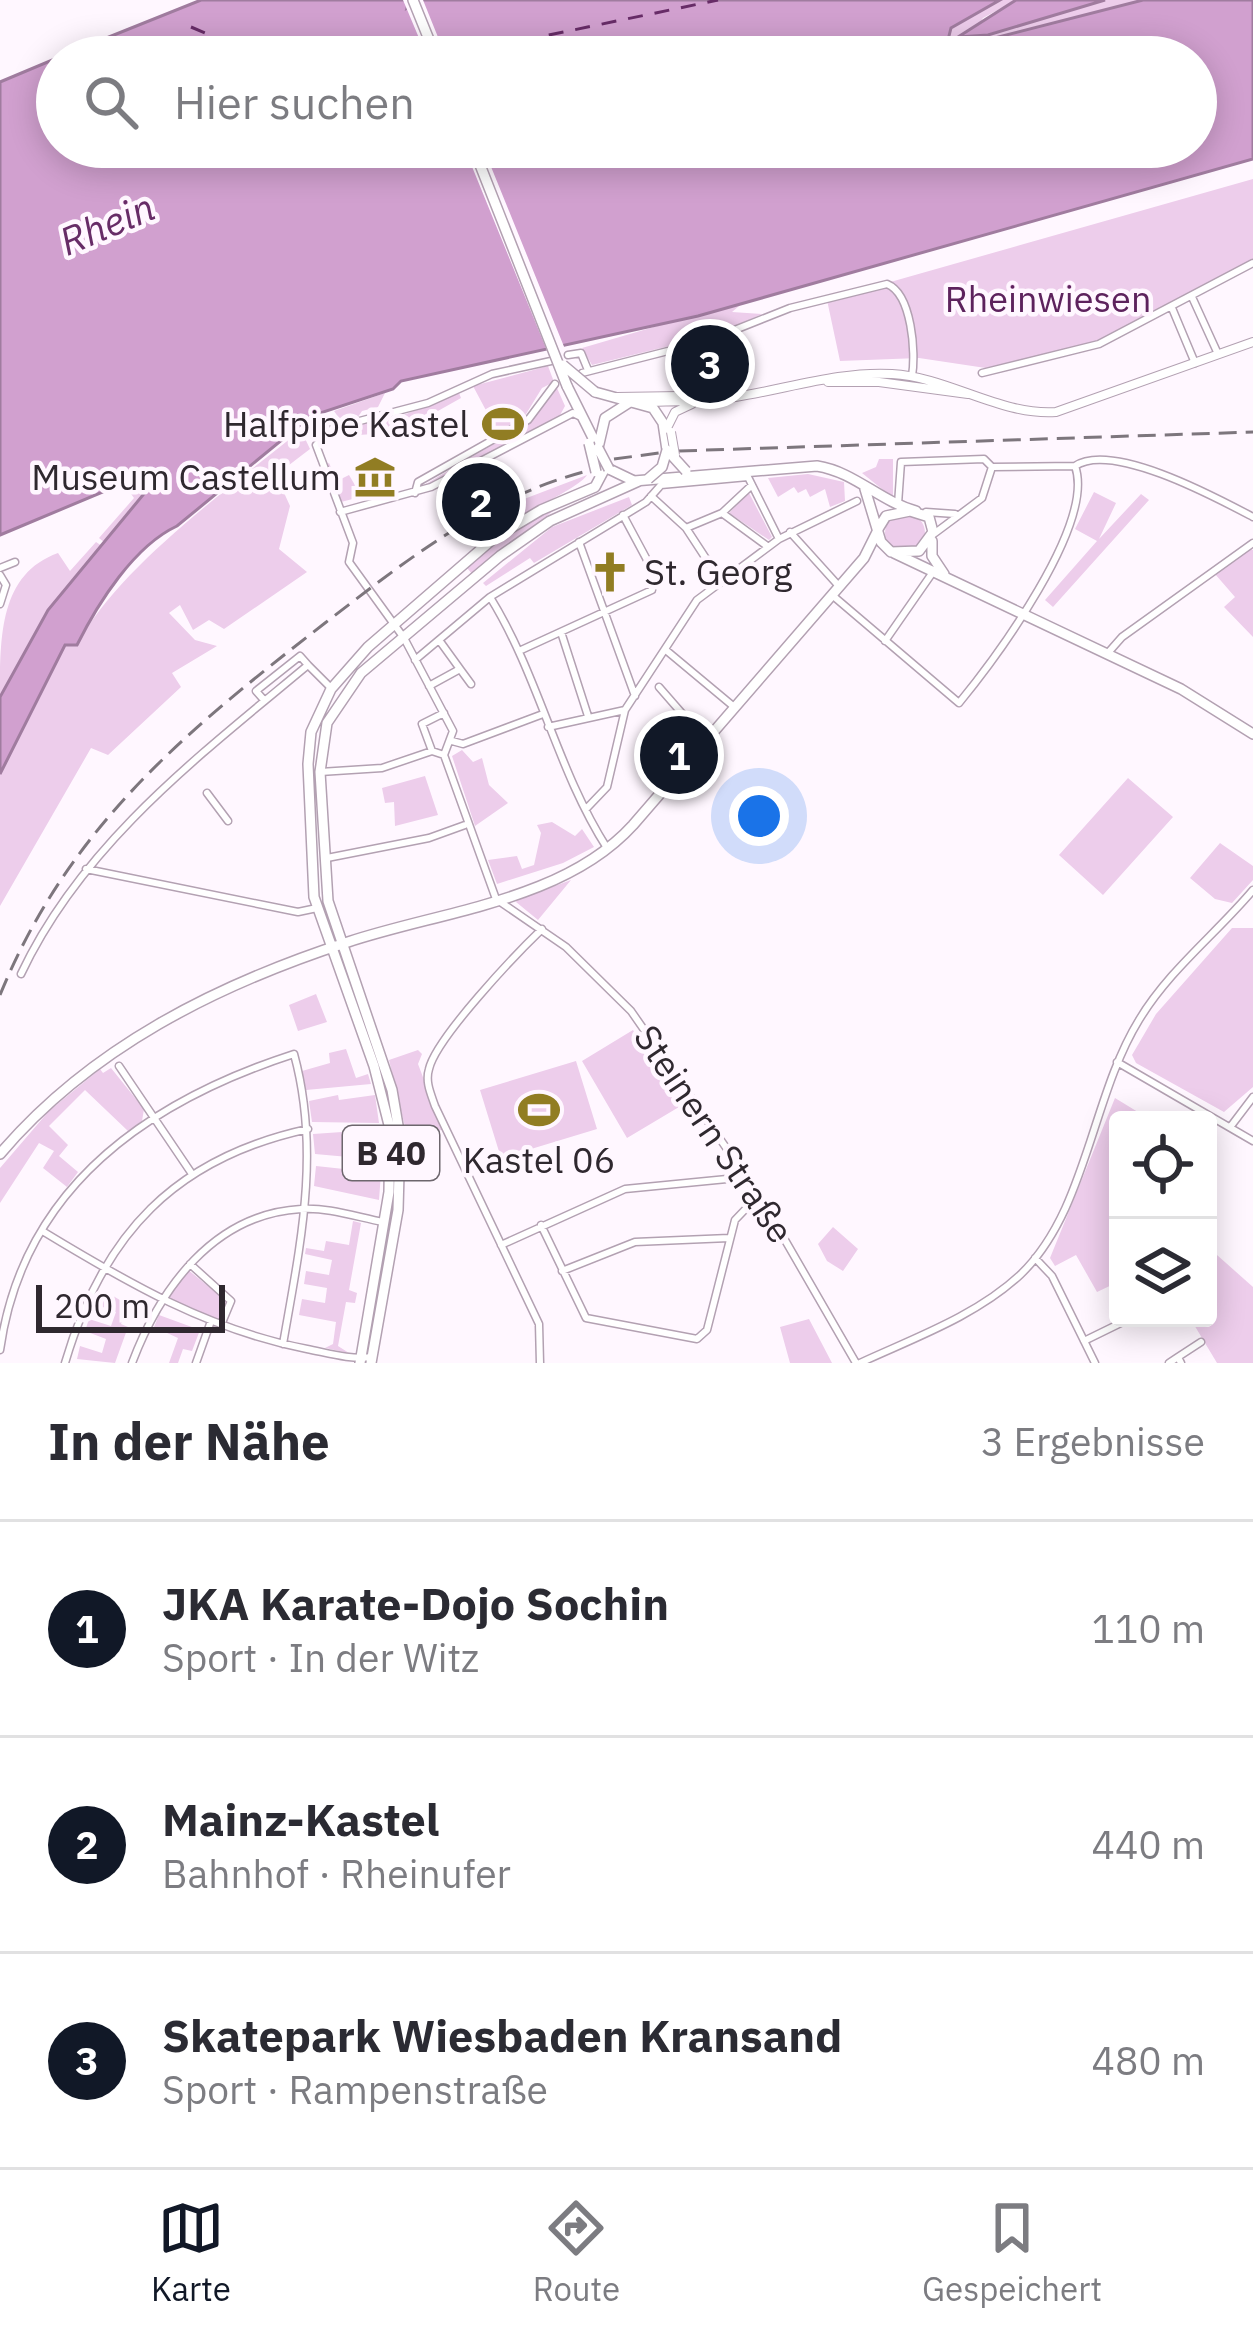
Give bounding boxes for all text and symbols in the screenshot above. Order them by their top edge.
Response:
search box [36,36,1217,168]
icon: search [78,69,144,135]
text: Hier suchen [174,73,415,131]
water label: Rhein [51,181,162,266]
park label: Rheinwiesen [945,275,1151,322]
pin: 3 [671,319,749,409]
place label: Halfpipe Kastel [223,400,469,447]
sports icon: Halfpipe Kastel [480,401,526,447]
place label: Museum Castellum [31,453,341,500]
museum icon: Museum Castellum [352,454,398,500]
pin: 2 [442,457,520,547]
place label: St. Georg [644,548,792,595]
church icon: St. Georg [587,549,633,595]
pin: 1 [640,710,718,800]
your location [729,786,789,846]
street label: Steinern Straße [624,1016,805,1252]
sports icon: Kastel 06 [516,1087,562,1133]
map controls [1109,1111,1217,1327]
button: locate [1109,1111,1217,1219]
road number: B 40 [343,1126,439,1180]
place label: Kastel 06 [463,1136,615,1183]
button: layers [1109,1219,1217,1327]
scale bar [36,1279,225,1332]
text: 200 m [54,1284,150,1327]
text: In der Nähe [48,1408,330,1474]
text: 3 Ergebnisse [981,1416,1205,1467]
text: JKA Karate-Dojo Sochin [162,1574,669,1632]
text: 1 [75,1603,99,1654]
text: 110 m [1092,1603,1205,1654]
text: Sport · In der Witz [162,1632,479,1683]
text: Mainz-Kastel [162,1790,439,1848]
text: 2 [75,1819,99,1870]
text: 440 m [1092,1819,1205,1870]
text: Bahnhof · Rheinufer [162,1848,511,1899]
text: Skatepark Wiesbaden Kransand [162,2006,842,2064]
text: 3 [75,2035,99,2086]
text: 480 m [1092,2035,1205,2086]
text: Sport · Rampenstraße [162,2064,548,2115]
tab: Karte [151,2195,231,2310]
tab: Route [533,2195,620,2310]
tab: Gespeichert [922,2195,1102,2310]

